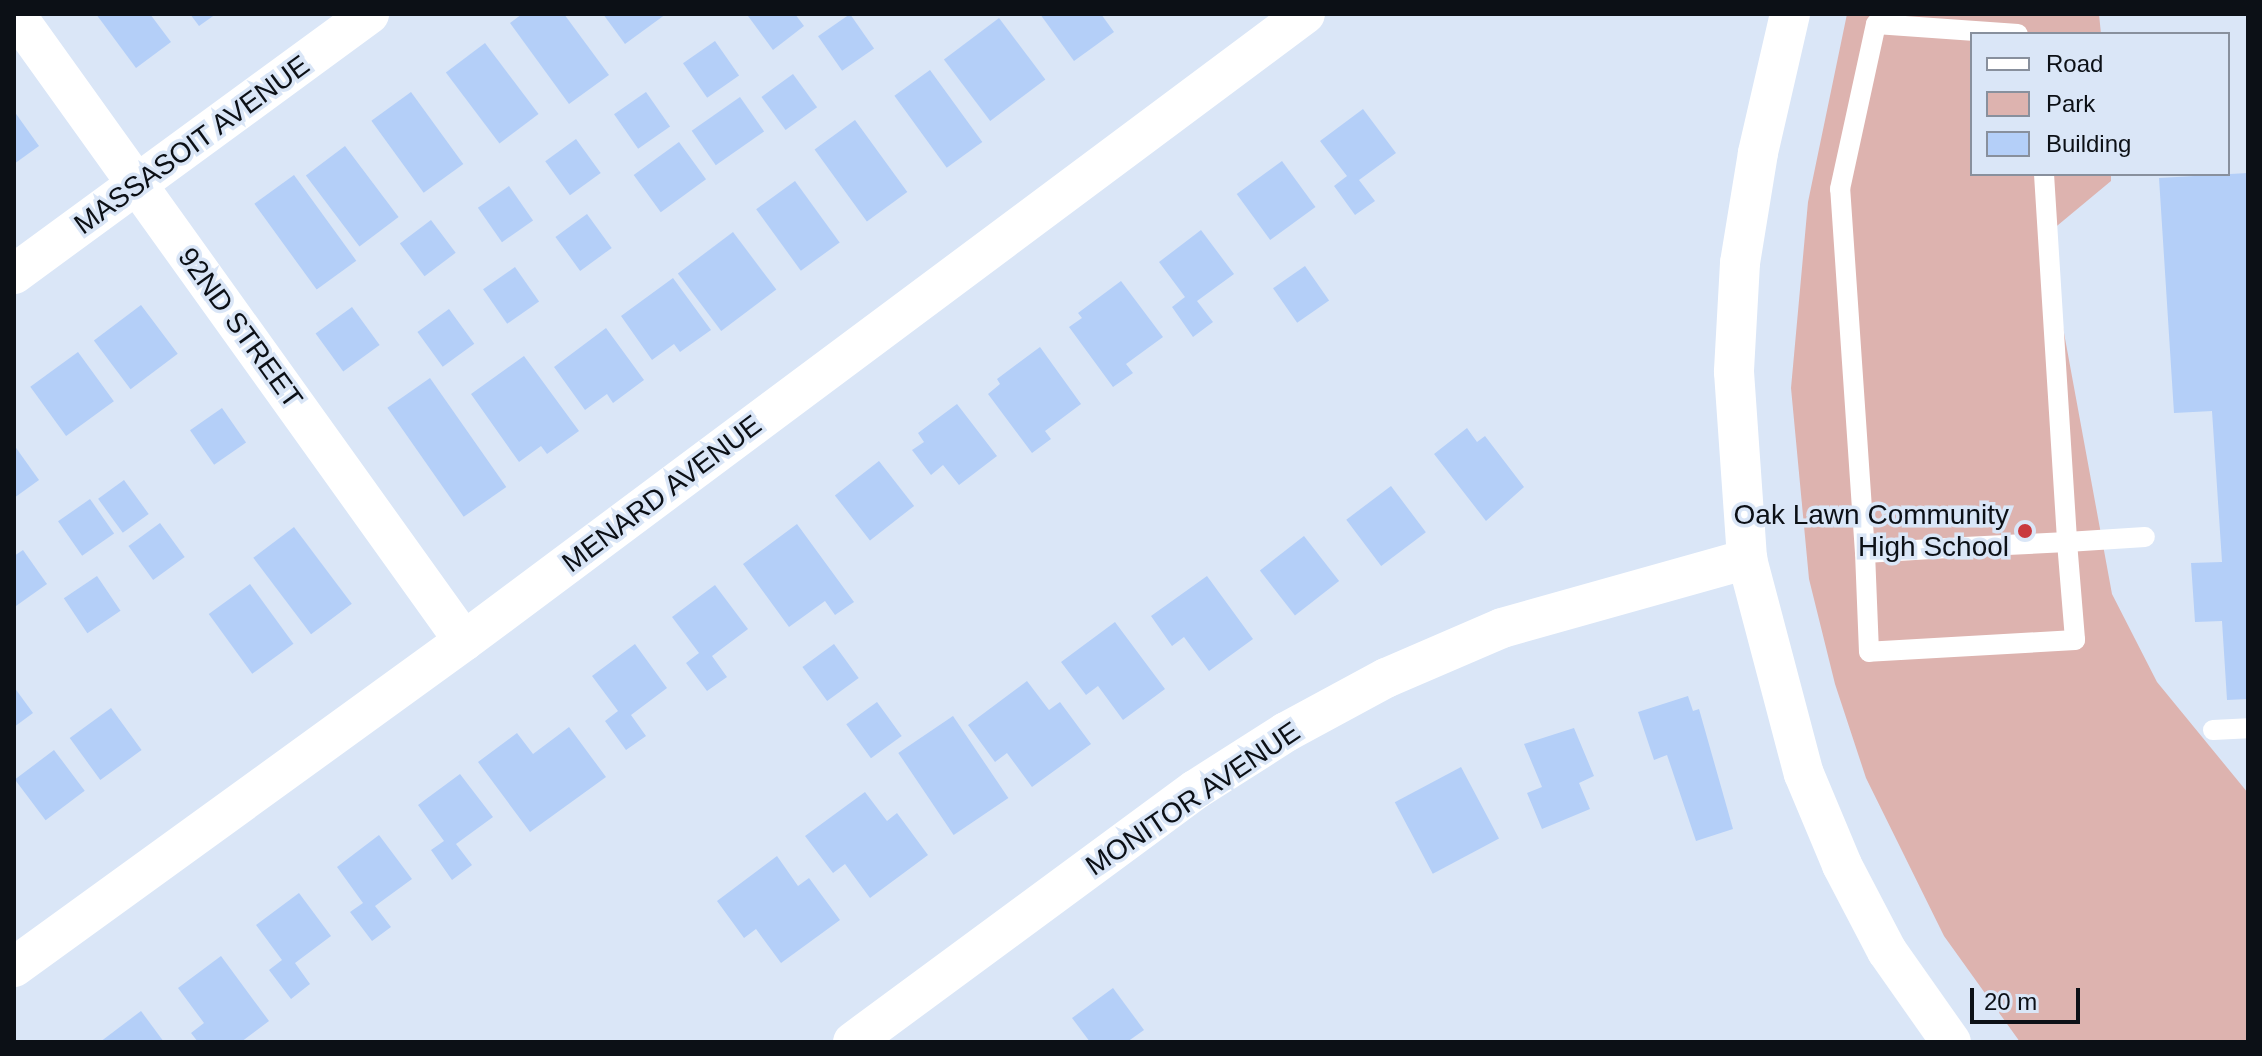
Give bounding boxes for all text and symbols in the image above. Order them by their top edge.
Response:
legend [1970,32,2230,176]
street label: MASSASOIT AVENUE [67,48,317,242]
text: Road [2046,50,2103,77]
text: Park [2046,90,2095,117]
text: Building [2046,130,2131,157]
street label: 92ND STREET [171,241,309,415]
street label: MENARD AVENUE [555,408,769,580]
place label: Oak Lawn Community High School [1734,498,2009,564]
marker: Oak Lawn Community High School [2016,522,2034,540]
street label: MONITOR AVENUE [1079,714,1307,884]
scale bar [1974,972,2084,1022]
text: 20 m [1984,988,2037,1015]

